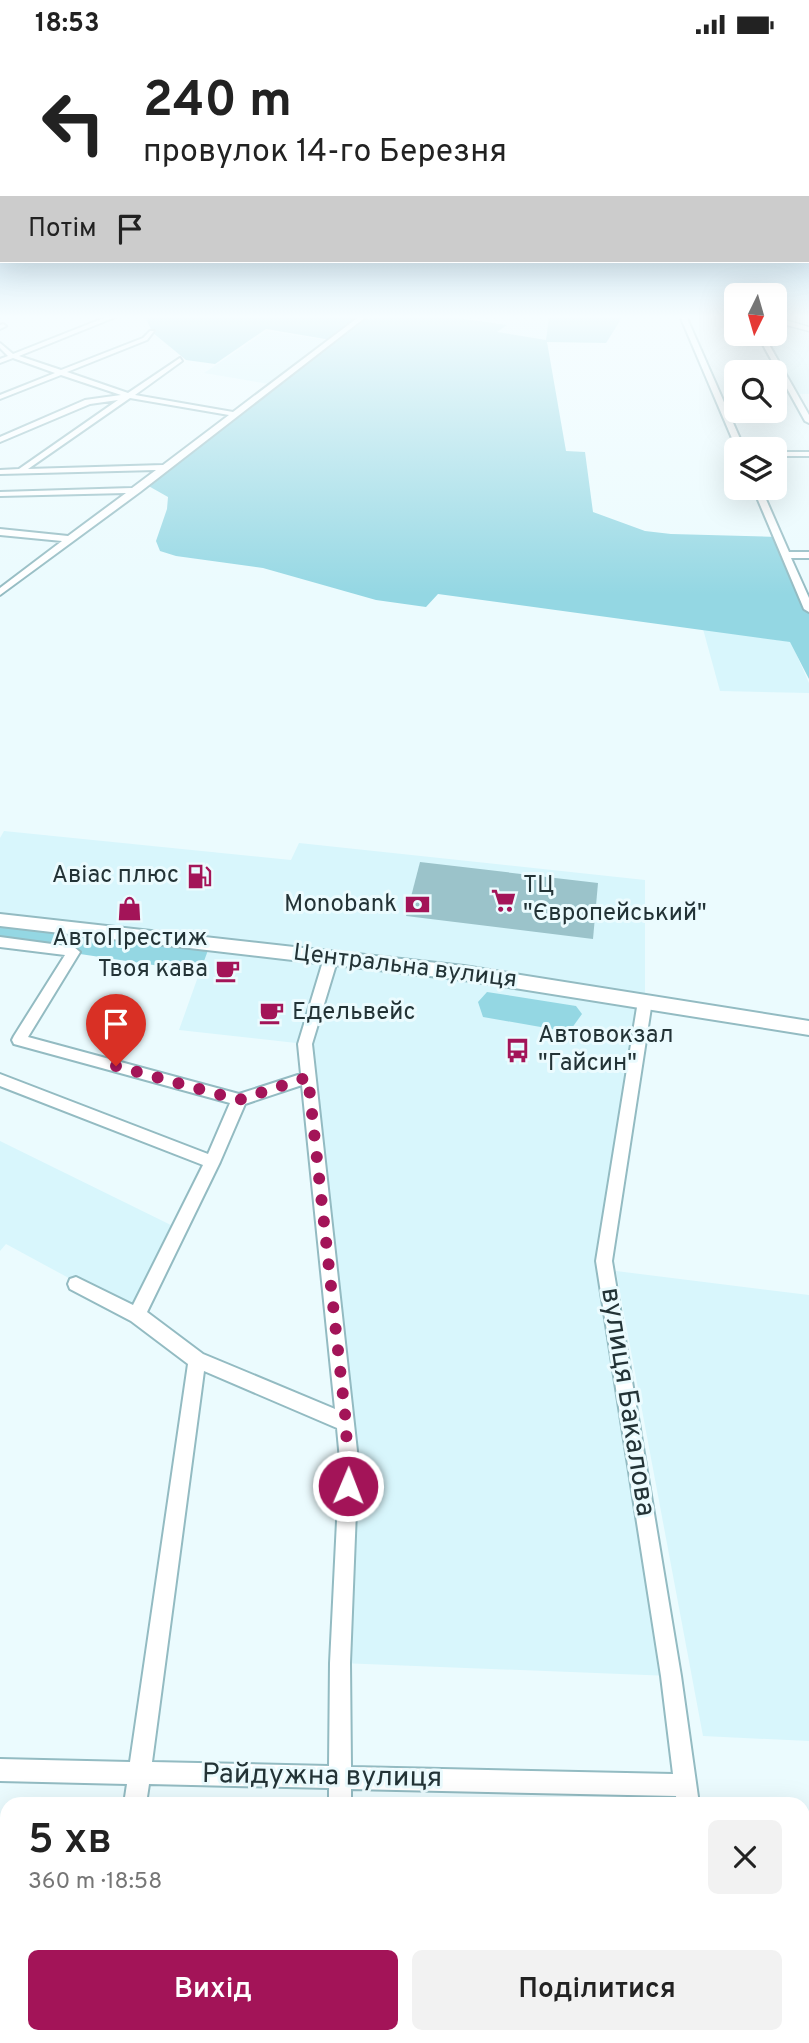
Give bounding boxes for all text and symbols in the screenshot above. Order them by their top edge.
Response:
text: 18:53 [35,8,100,41]
text: 240 m [143,72,292,134]
icon: left [28,77,119,168]
text: провулок 14-го Березня [143,133,507,173]
icon: arrive [111,210,149,248]
text: Потім [28,213,97,246]
north arrow [724,283,788,347]
map controls [724,283,787,500]
button: search [724,360,787,423]
button: layers [724,437,787,500]
place label: Авіас плюс [52,861,179,891]
fuel station icon: Авіас плюс [185,862,213,890]
place label: ТЦ "Європейський" [523,871,707,929]
supermarket icon: ТЦ "Європейський" [489,886,517,914]
place label: Monobank [284,890,397,920]
bank icon: Monobank [403,891,431,919]
shop icon: АвтоПрестиж [116,894,144,922]
place label: АвтоПрестиж [52,924,208,954]
street label: Центральна вулиця [291,938,519,996]
place label: Твоя кава [98,955,208,985]
cafe icon: Твоя кава [214,956,242,984]
pin [86,994,146,1066]
place label: Едельвейс [292,998,415,1028]
cafe icon: Едельвейс [258,999,286,1027]
icon: arrive [97,1005,135,1043]
place label: Автовокзал "Гайсин" [538,1021,673,1079]
bus stop icon: Автовокзал "Гайсин" [504,1036,532,1064]
street label: вулиця Бакалова [591,1285,663,1519]
position arrow [311,1449,385,1523]
street label: Райдужна вулиця [201,1757,443,1797]
text: 5 хв [28,1815,112,1868]
button: close [708,1820,782,1894]
text: 360 m · 18:58 [28,1868,162,1897]
button: Вихід [28,1950,398,2030]
button: Поділитися [412,1950,782,2030]

